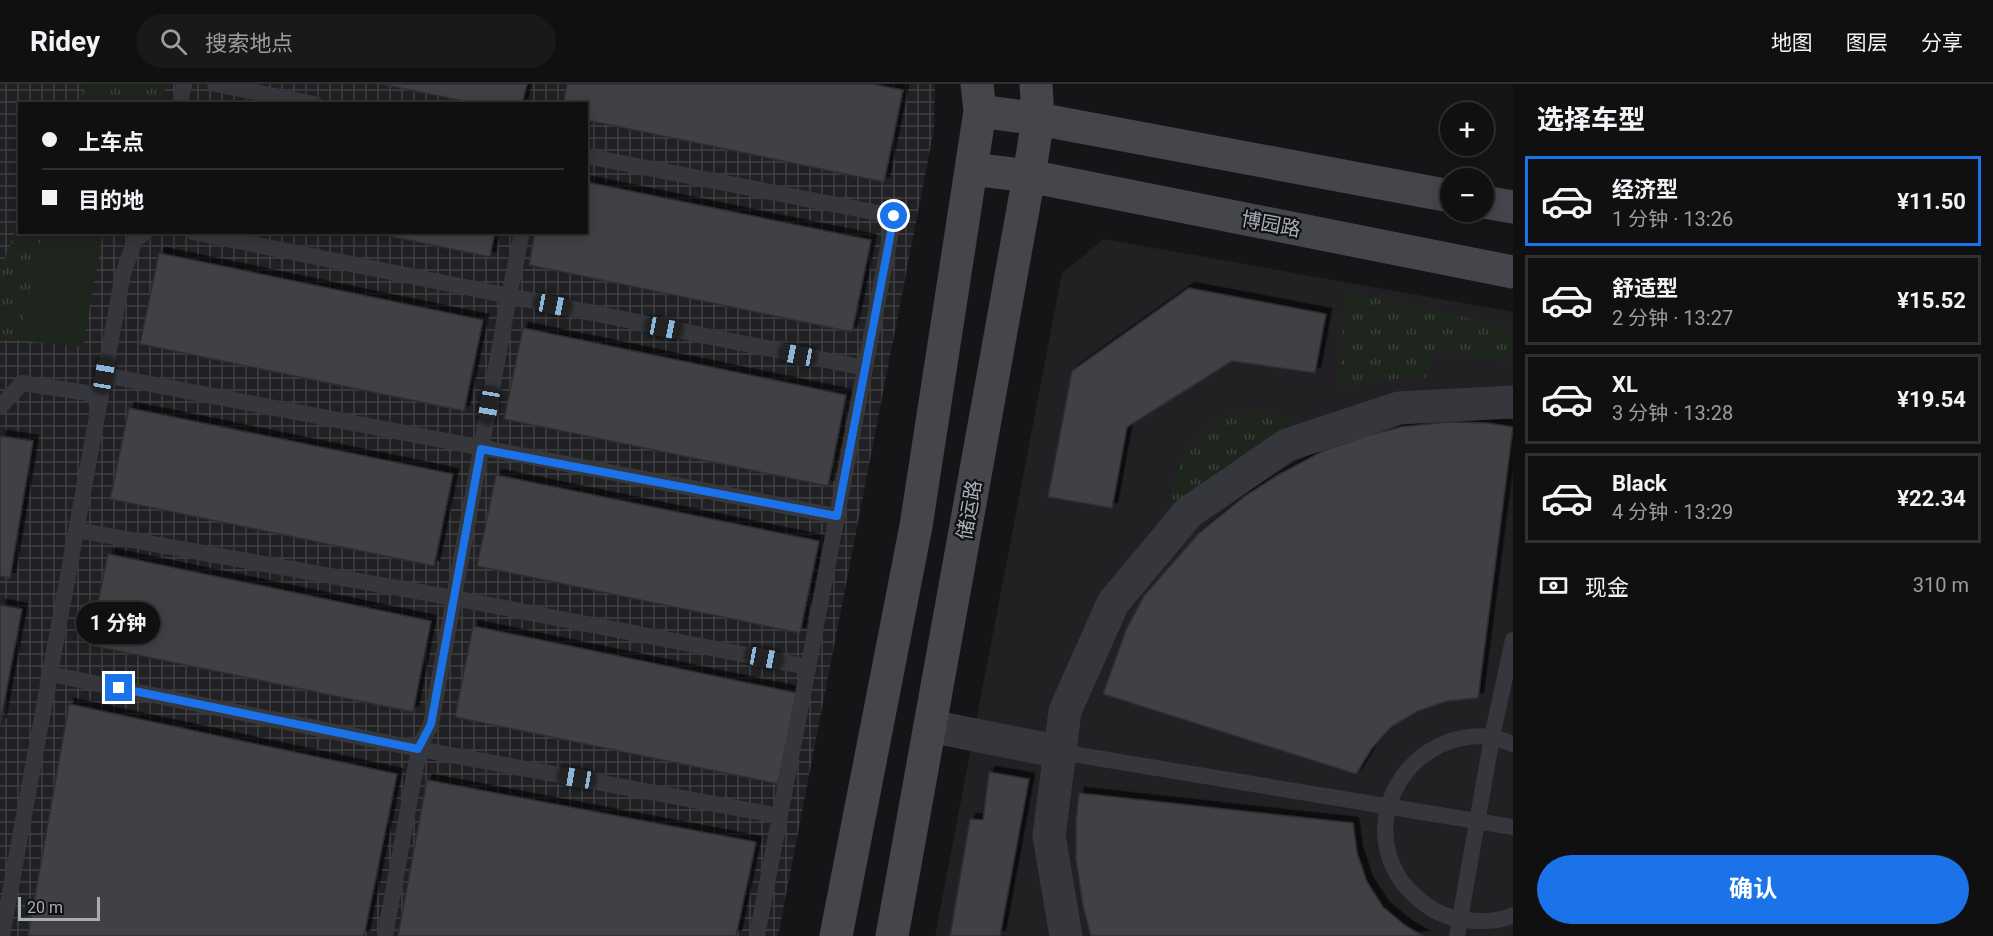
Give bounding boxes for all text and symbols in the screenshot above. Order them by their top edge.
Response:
search box [136,14,556,68]
text: Ridey [30,25,100,58]
icon: search [157,25,190,58]
text: 搜索地点 [205,31,293,56]
text: 地图 [1771,31,1813,55]
text: 图层 [1846,31,1888,55]
text: 分享 [1921,31,1963,55]
map controls [1440,102,1494,222]
button: + [1440,102,1494,156]
text: 选择车型 [1537,104,1645,136]
text: 上车点 [78,130,144,155]
button: − [1440,168,1494,222]
icon: car [1540,174,1594,228]
text: 经济型 [1612,177,1678,202]
text: 目的地 [78,188,144,213]
text: ¥11.50 [1897,189,1966,214]
route start [880,202,907,229]
street label: 博园路 [1239,206,1303,242]
text: 1 分钟 · 13:26 [1612,207,1733,231]
icon: car [1540,273,1594,327]
text: 舒适型 [1612,276,1678,301]
text: ¥15.52 [1897,288,1966,313]
car [534,293,572,317]
text: 2 分钟 · 13:27 [1612,306,1733,330]
car [645,316,683,340]
car [779,343,817,367]
car [92,356,116,394]
icon: car [1540,372,1594,426]
text: XL [1612,372,1638,397]
car [477,386,501,424]
text: ¥19.54 [1897,387,1966,412]
text: 3 分钟 · 13:28 [1612,401,1733,425]
icon: car [1540,471,1594,525]
text: Black [1612,471,1667,496]
street label: 储运路 [952,478,986,542]
text: ¥22.34 [1897,486,1966,511]
text: 4 分钟 · 13:29 [1612,500,1733,524]
icon: cash [1537,569,1570,602]
text: 310 m [1913,573,1969,597]
text: 现金 [1585,575,1629,600]
callout: 1 分钟 [77,601,161,643]
text: 1 分钟 [90,611,146,635]
car [745,646,783,670]
route end [105,674,132,701]
car [558,766,596,790]
button: 确认 [1537,855,1969,924]
scale bar [18,894,100,922]
text: 20 m [27,898,63,917]

